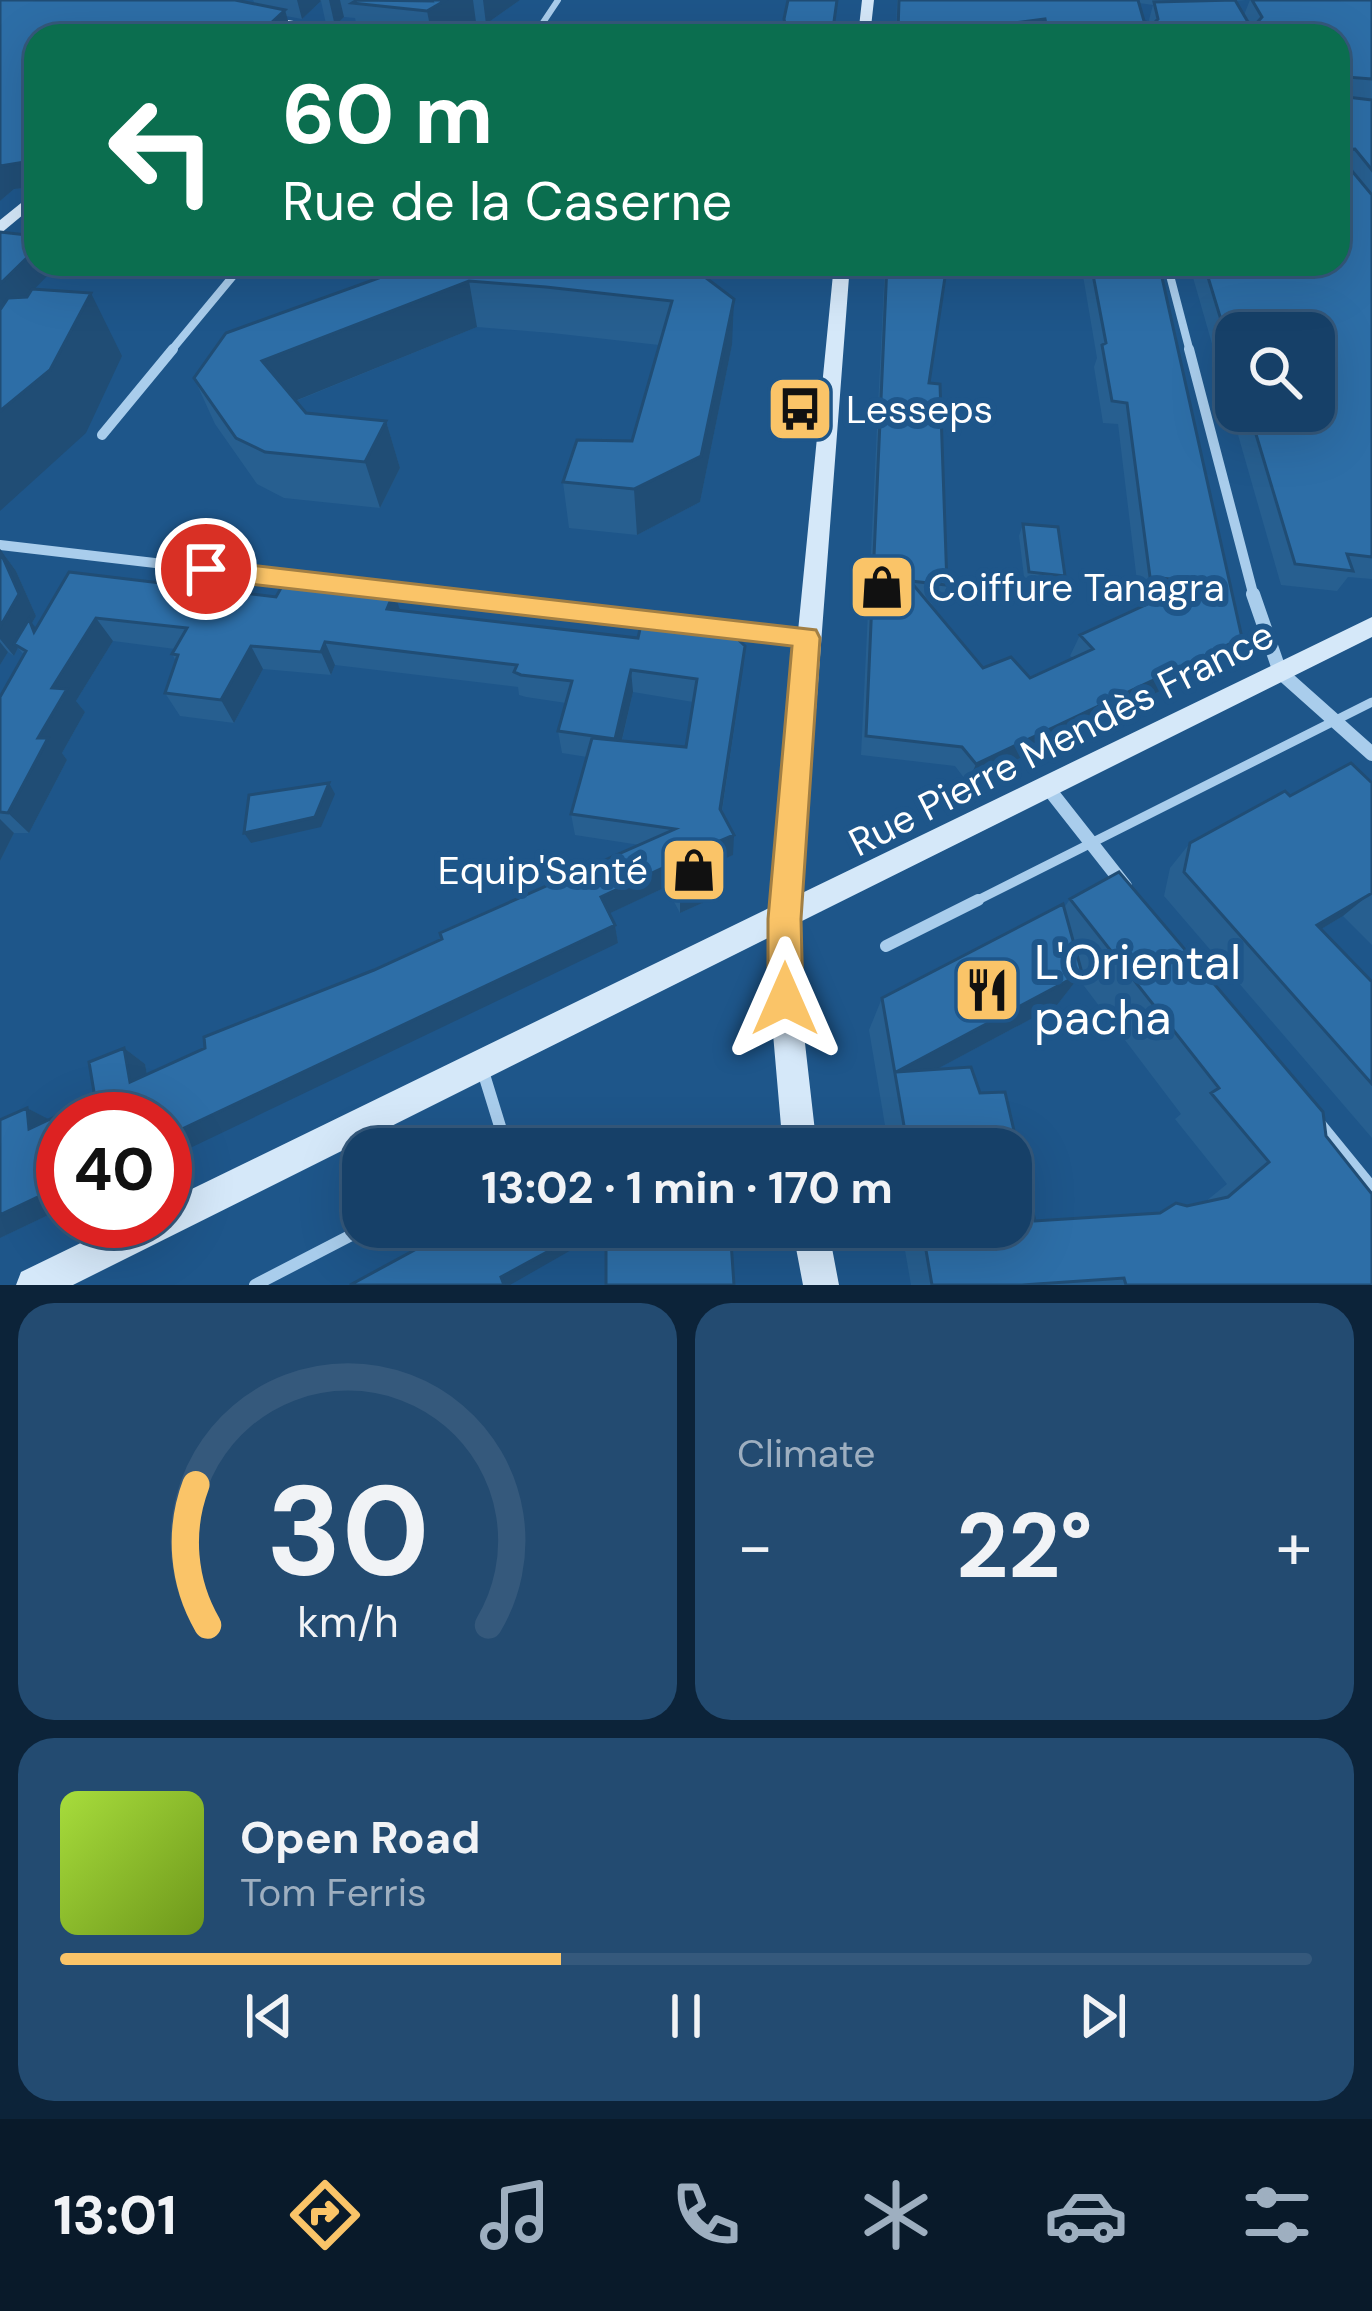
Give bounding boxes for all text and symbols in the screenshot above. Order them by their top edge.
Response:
text: 60 m [282,60,493,169]
icon: left [84,72,240,228]
text: Rue de la Caserne [282,166,732,237]
map controls [1215,312,1335,432]
button: search [1215,312,1335,432]
bus stop icon: Lesseps [765,374,835,444]
place label: Lesseps [846,384,993,435]
pin [155,518,257,620]
icon: arrive [173,536,239,602]
shop icon: Coiffure Tanagra [847,552,917,622]
place label: Coiffure Tanagra [928,562,1225,613]
street label: Rue Pierre Mendès France [840,609,1282,868]
shop icon: Equip'Santé [659,835,729,905]
place label: Equip'Santé [438,845,648,896]
place label: L'Oriental pacha [1034,931,1241,1049]
position arrow [722,936,848,1062]
restaurant icon: L'Oriental pacha [952,955,1022,1025]
speed limit sign: 40 [36,1092,192,1248]
text: 13:02 · 1 min · 170 m [481,1158,893,1217]
text: Climate [737,1428,875,1479]
text: 30 [266,1450,429,1613]
text: 22° [956,1488,1093,1605]
text: − [737,1504,773,1589]
text: + [1276,1504,1312,1589]
text: km/h [297,1593,398,1649]
text: Open Road [240,1808,481,1867]
text: Tom Ferris [240,1867,427,1918]
icon: previous [236,1983,302,2049]
icon: pause [653,1983,719,2049]
icon: next [1070,1983,1136,2049]
icon: directions [283,2173,367,2257]
icon: music [473,2173,557,2257]
icon: phone [664,2173,748,2257]
icon: climate [854,2173,938,2257]
icon: car [1044,2173,1128,2257]
icon: filters [1235,2173,1319,2257]
text: 13:01 [53,2180,177,2251]

